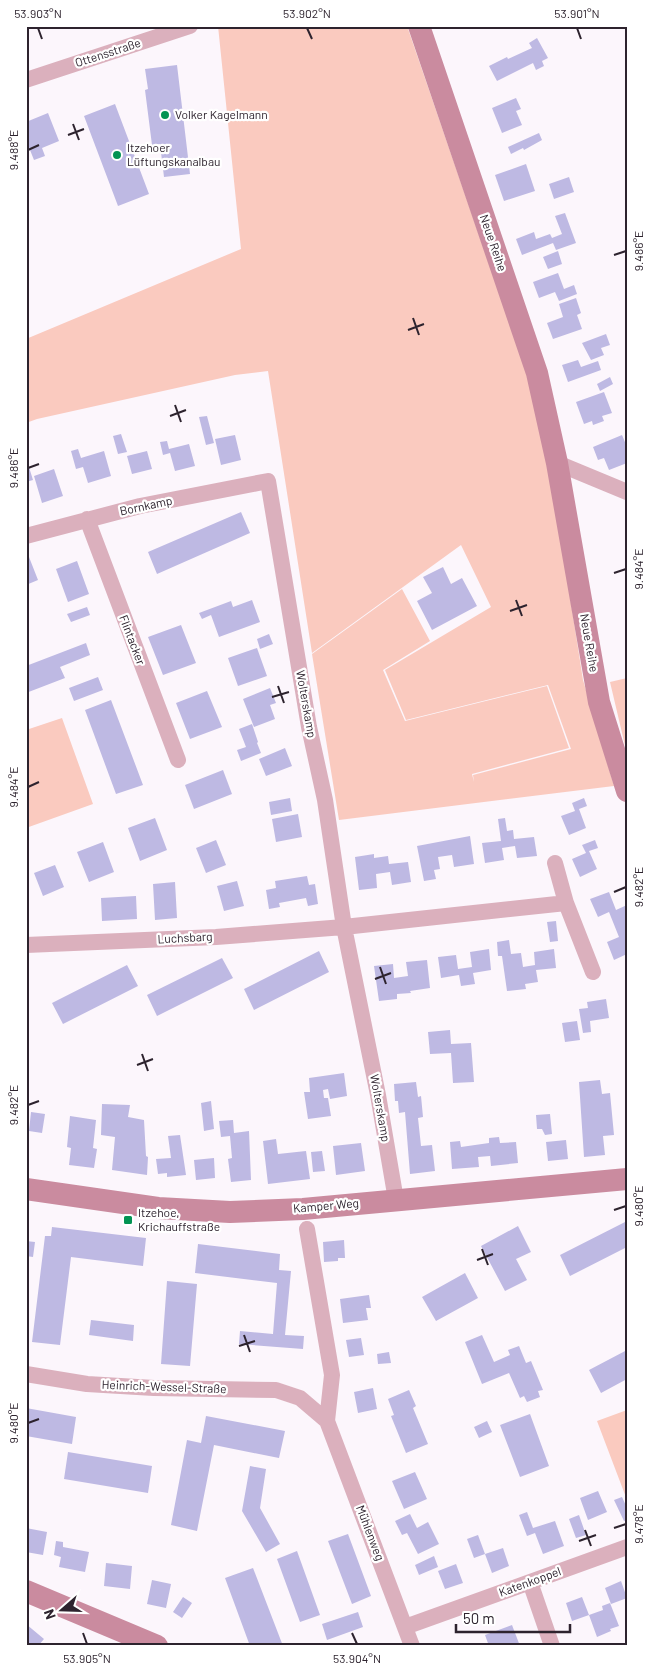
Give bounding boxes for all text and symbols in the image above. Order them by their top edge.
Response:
text: 53.903°N [14,6,62,20]
text: 53.902°N [283,6,331,20]
text: 53.901°N [554,6,600,20]
street label: Ottensstraße [73,35,142,69]
place label: Volker Kagelmann [175,107,268,121]
marker: Volker Kagelmann [159,109,171,121]
text: 9.488°E [6,130,20,170]
place label: Itzehoer Lüftungskanalbau [127,140,220,168]
marker: Itzehoer Lüftungskanalbau [111,149,123,161]
street label: Neue Reihe [478,212,510,273]
text: 9.486°E [631,231,645,271]
text: 9.486°E [6,448,20,488]
street label: Bornkamp [118,493,173,517]
text: 9.484°E [631,549,645,589]
street label: Neue Reihe [578,612,602,673]
street label: Flintacker [117,613,149,667]
street label: Wolterskamp [294,669,320,739]
text: 9.484°E [6,767,20,807]
text: 9.482°E [631,867,645,907]
street label: Luchsbarg [157,929,213,945]
street label: Wolterskamp [368,1073,394,1143]
text: 9.482°E [6,1085,20,1125]
text: 9.480°E [631,1185,645,1227]
street label: Kamper Weg [292,1195,359,1215]
place label: Itzehoe, Krichauffstraße [138,1205,220,1233]
marker: Itzehoe, Krichauffstraße [122,1214,134,1226]
street label: Heinrich-Wessel-Straße [101,1377,227,1395]
text: 9.480°E [6,1402,20,1444]
street label: Mühlenweg [354,1503,388,1562]
text: 9.478°E [631,1504,645,1544]
street label: Katenkoppel [497,1563,563,1599]
north arrow [38,1584,88,1634]
scale bar [456,1602,569,1634]
text: N [40,1607,59,1622]
text: 50 m [463,1609,495,1627]
text: 53.905°N [63,1651,111,1665]
text: 53.904°N [333,1651,381,1665]

